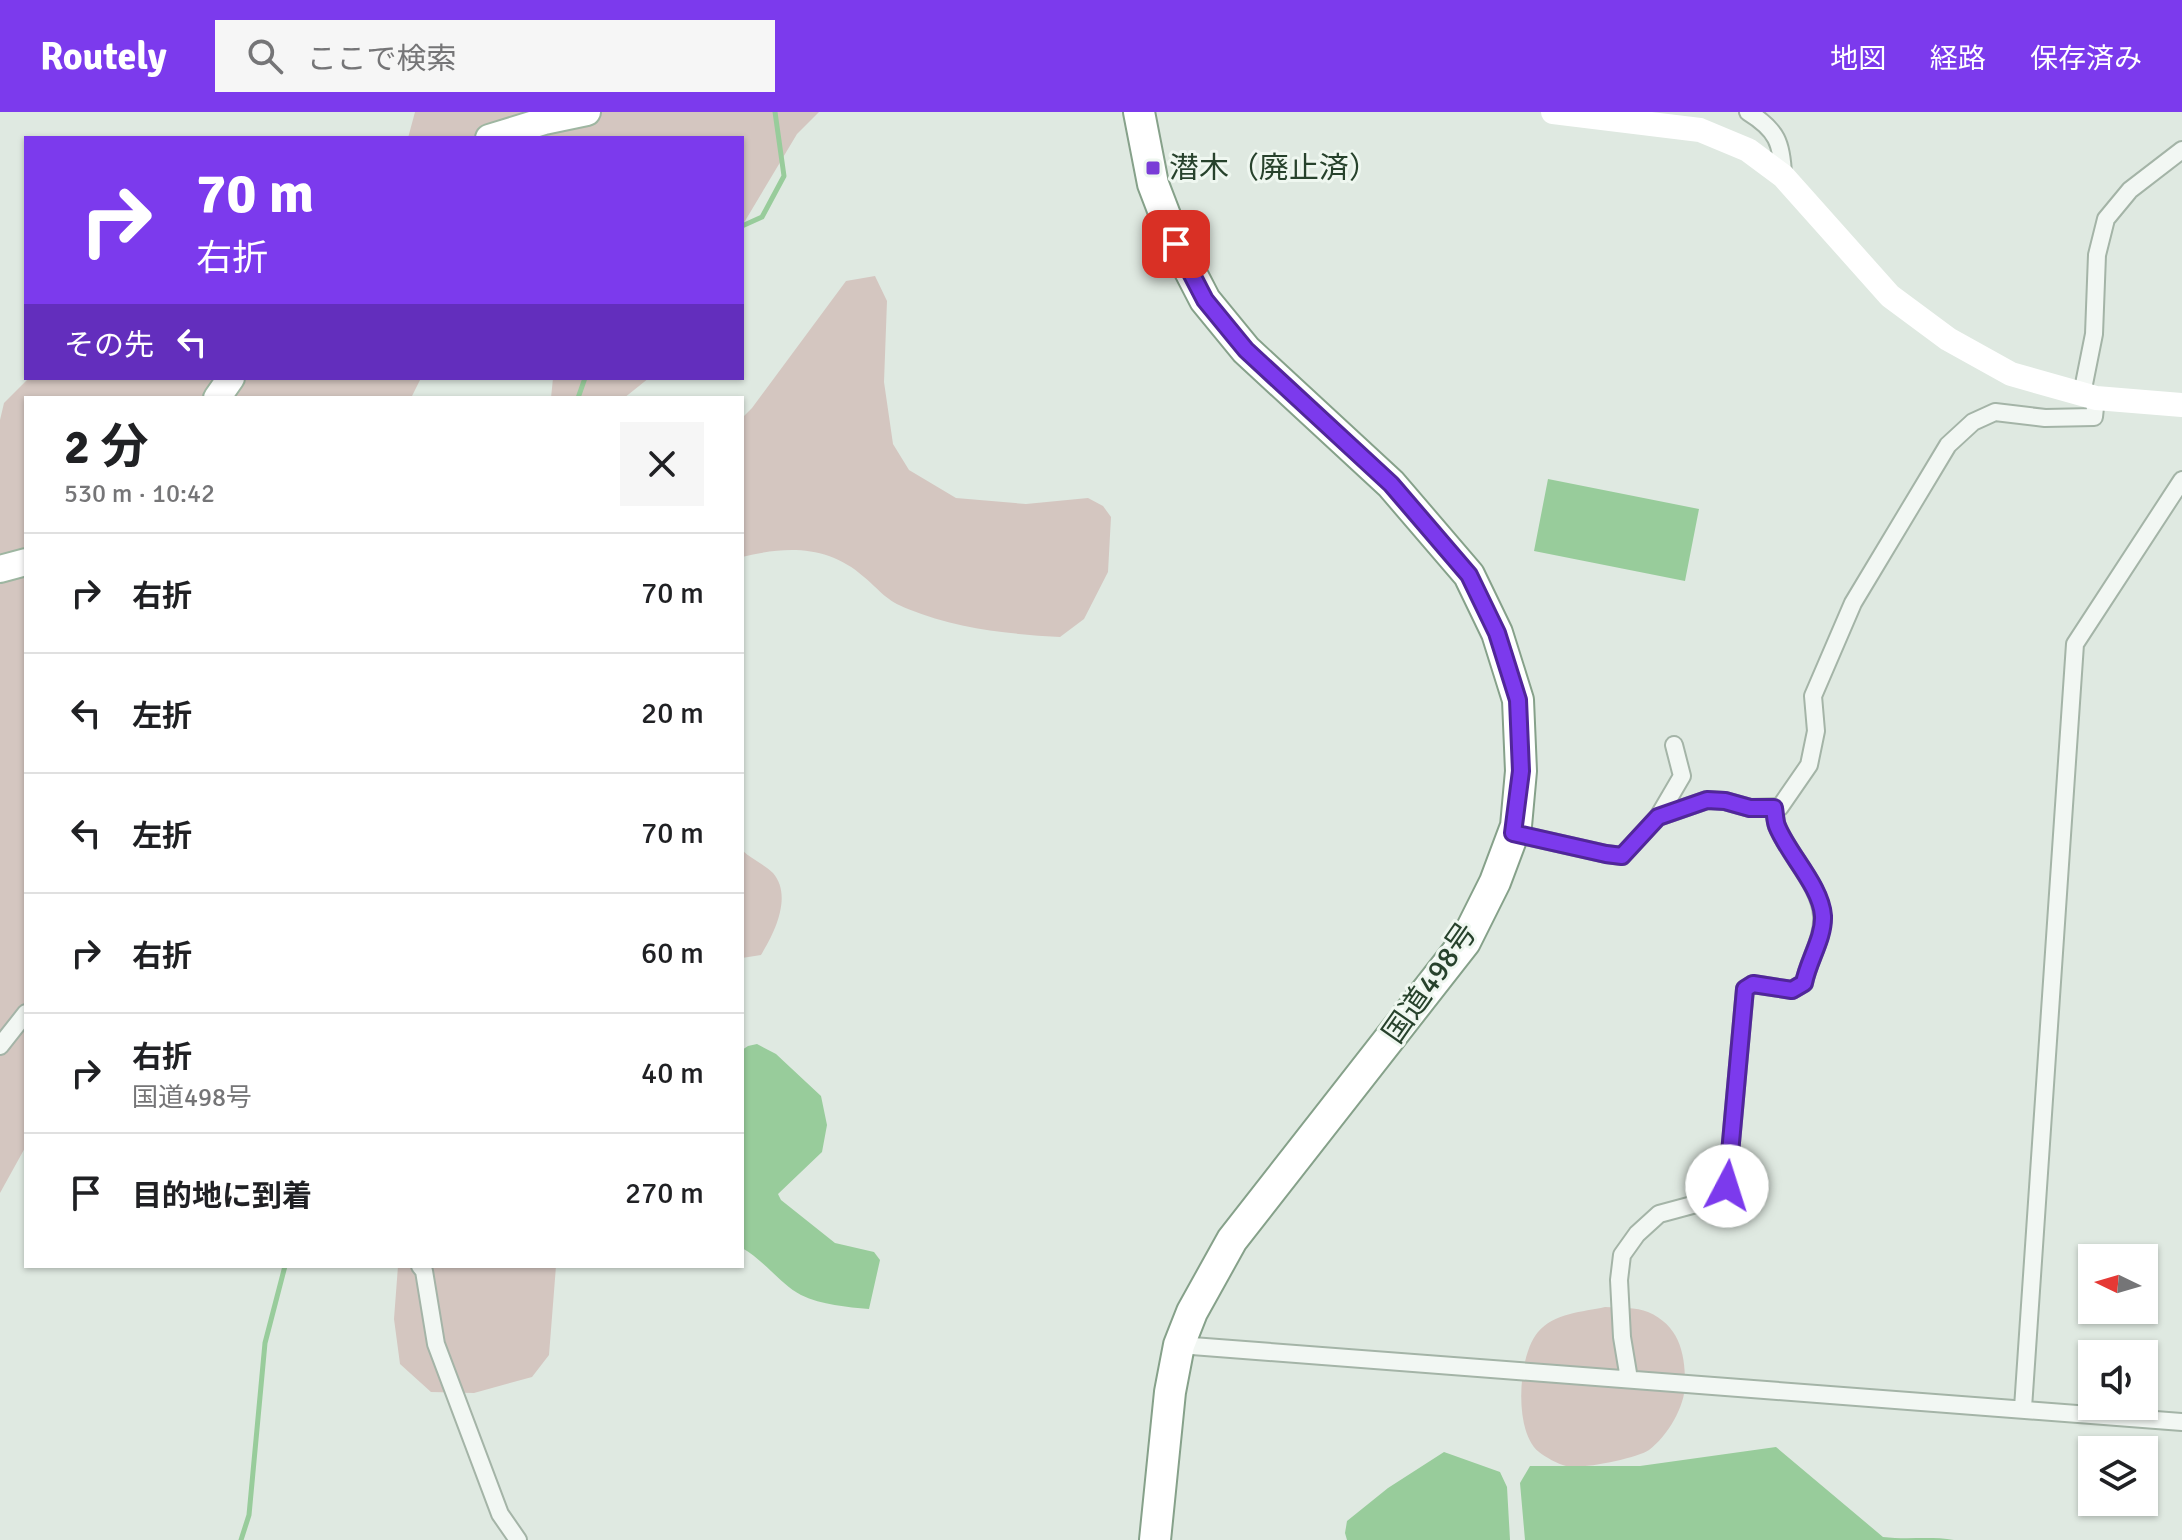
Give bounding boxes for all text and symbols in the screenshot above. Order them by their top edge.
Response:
search box [215,20,775,92]
text: Routely [40,33,167,80]
icon: search [243,34,287,78]
text: ここで検索 [307,41,457,78]
text: 地図 [1830,42,1886,76]
text: 経路 [1930,42,1986,76]
text: 保存済み [2030,42,2142,76]
place label: 潜木（廃止済） [1169,150,1379,187]
text: 70 m [196,159,314,228]
marker: 潜木（廃止済） [1144,159,1162,177]
icon: right [64,168,168,272]
pin [1142,210,1210,278]
icon: arrive [1154,222,1198,266]
text: 右折 [196,236,268,281]
icon: left [170,320,214,364]
text: その先 [64,327,154,364]
text: 2 分 [64,418,148,477]
button: close [620,422,704,506]
text: 530 m · 10:42 [64,478,215,510]
icon: right [64,571,108,615]
text: 70 m [641,575,704,612]
text: 右折 [132,578,192,615]
icon: left [64,691,108,735]
text: 20 m [641,695,704,732]
text: 左折 [132,698,192,735]
icon: left [64,811,108,855]
text: 70 m [641,815,704,852]
text: 左折 [132,818,192,855]
street label: 国道498号 [1375,916,1485,1050]
icon: right [64,931,108,975]
text: 60 m [641,935,704,972]
text: 右折 [132,938,192,975]
text: 右折 [132,1039,192,1076]
icon: right [64,1051,108,1095]
text: 40 m [641,1055,704,1092]
text: 国道498号 [132,1082,252,1114]
position arrow [1685,1144,1769,1228]
icon: arrive [64,1171,108,1215]
text: 270 m [625,1175,704,1212]
text: 目的地に到着 [132,1178,312,1215]
north arrow [2078,1244,2158,1324]
map controls [2078,1244,2158,1516]
button: sound [2078,1340,2158,1420]
button: layers [2078,1436,2158,1516]

